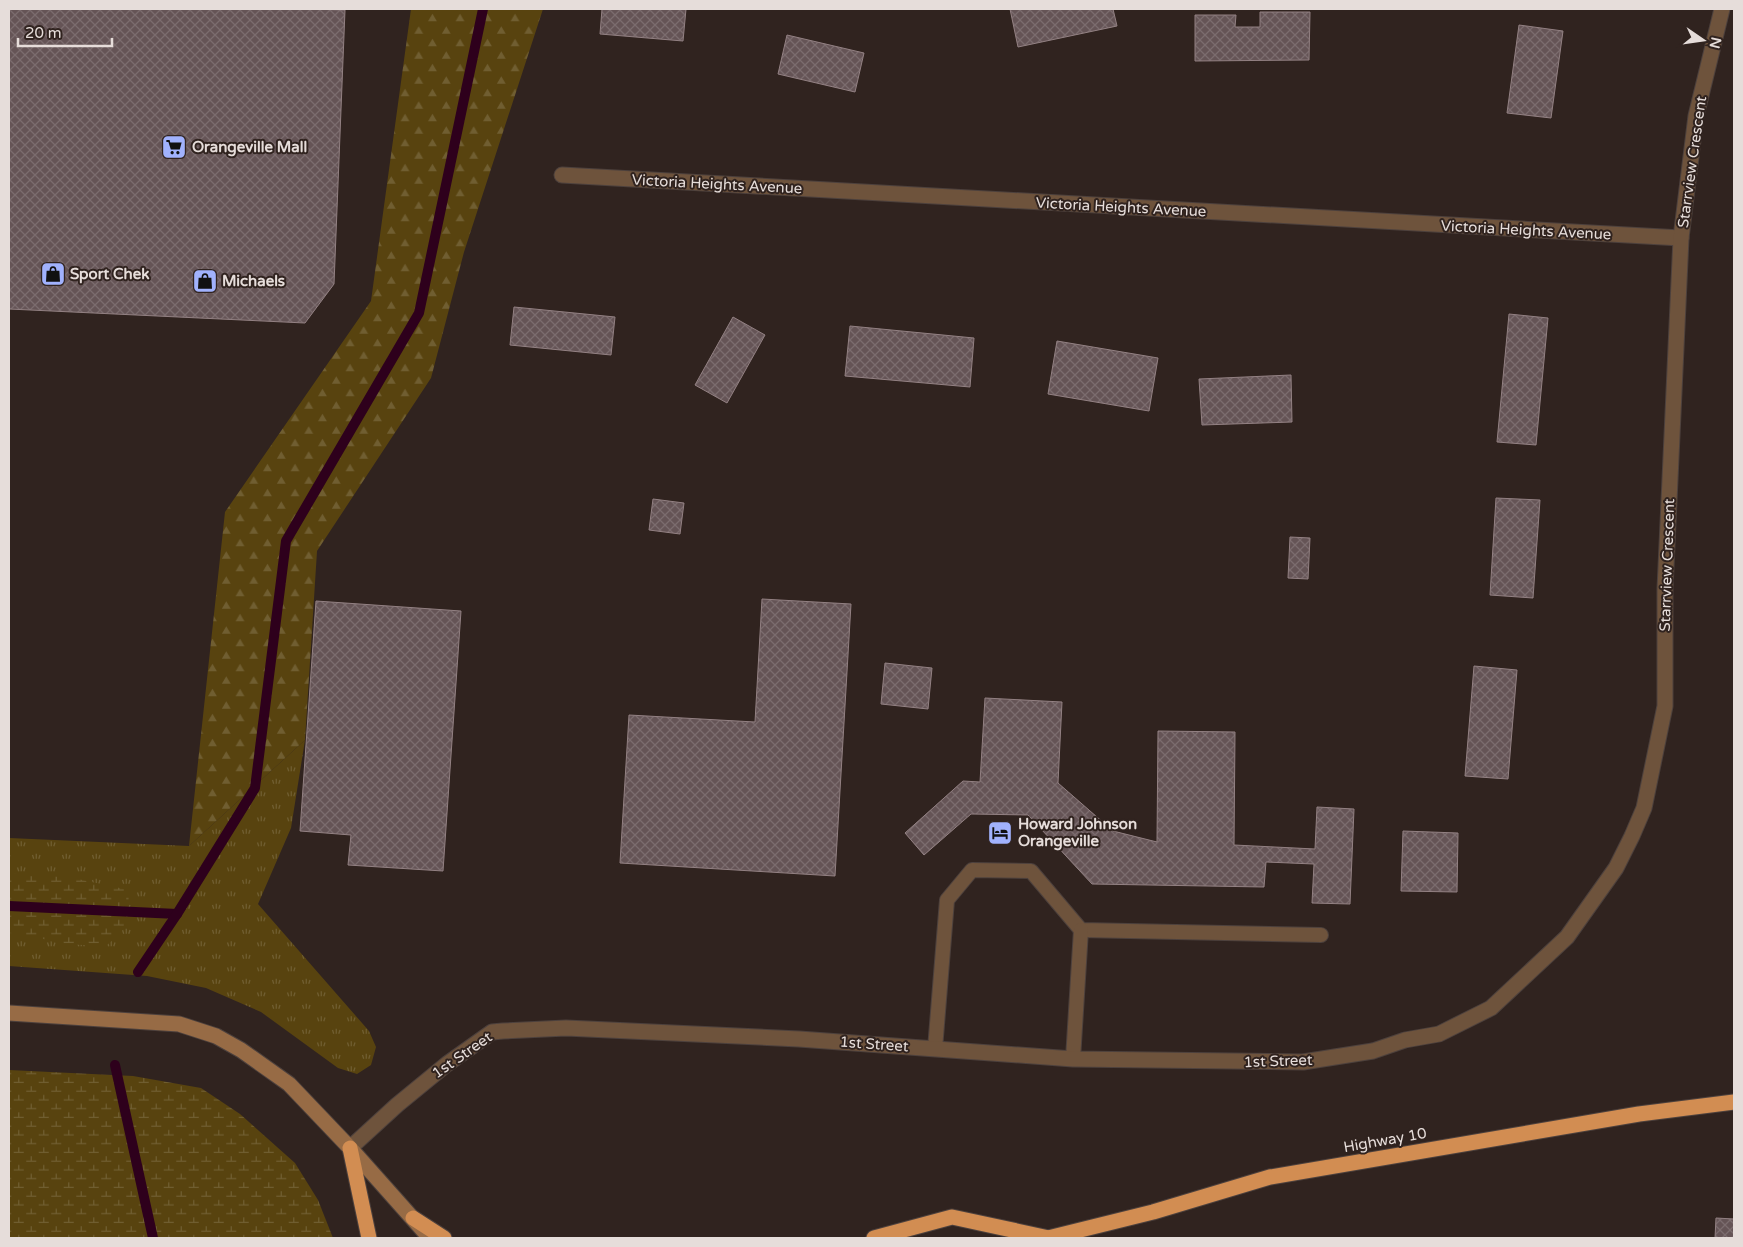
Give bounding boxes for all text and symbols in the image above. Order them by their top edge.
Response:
scale bar [18,15,111,47]
north arrow [1678,15,1728,65]
text: 20 m [25,24,62,42]
text: N [1706,35,1725,50]
street label: Starrview Crescent [1674,95,1710,229]
supermarket icon: Orangeville Mall [161,134,187,160]
place label: Orangeville Mall [192,138,307,157]
street label: Victoria Heights Avenue [631,171,803,197]
street label: Victoria Heights Avenue [1035,194,1207,220]
street label: Victoria Heights Avenue [1440,217,1612,243]
shop icon: Sport Chek [40,261,66,287]
place label: Sport Chek [70,265,149,284]
shop icon: Michaels [192,268,218,294]
place label: Michaels [222,272,285,290]
street label: Starrview Crescent [1656,498,1678,632]
place label: Howard Johnson Orangeville [1018,815,1137,851]
hotel icon: Howard Johnson Orangeville [987,820,1013,846]
street label: 1st Street [429,1028,496,1082]
street label: 1st Street [839,1033,909,1055]
street label: 1st Street [1243,1051,1313,1071]
street label: Highway 10 [1342,1124,1428,1156]

